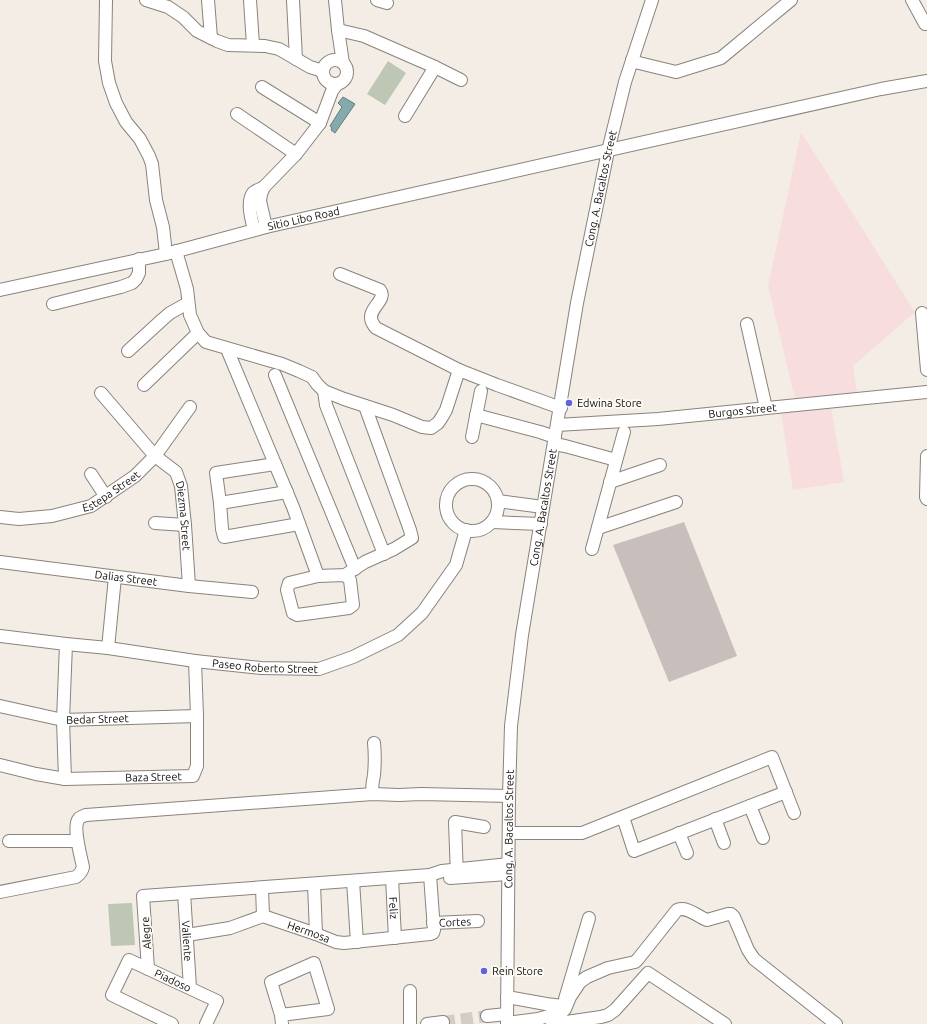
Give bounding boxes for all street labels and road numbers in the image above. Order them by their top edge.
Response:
street label: Cong. A. Bacaltos Street [583,128,619,248]
street label: Sitio Libo Road [266,205,341,232]
street label: Burgos Street [708,401,778,420]
street label: Cong. A. Bacaltos Street [528,447,559,567]
street label: Estepa Street [81,468,143,514]
street label: Diezma Street [174,479,193,552]
street label: Dalias Street [94,568,159,588]
street label: Paseo Roberto Street [212,657,319,675]
street label: Bedar Street [66,712,130,726]
street label: Cong. A. Bacaltos Street [502,769,516,888]
street label: Baza Street [125,770,183,784]
street label: Feliz [387,896,400,919]
street label: Cortes [438,915,472,929]
street label: Alegre [139,916,153,950]
street label: Hermosa [286,919,332,945]
street label: Valiente [180,920,194,962]
street label: Piadoso [153,967,193,994]

